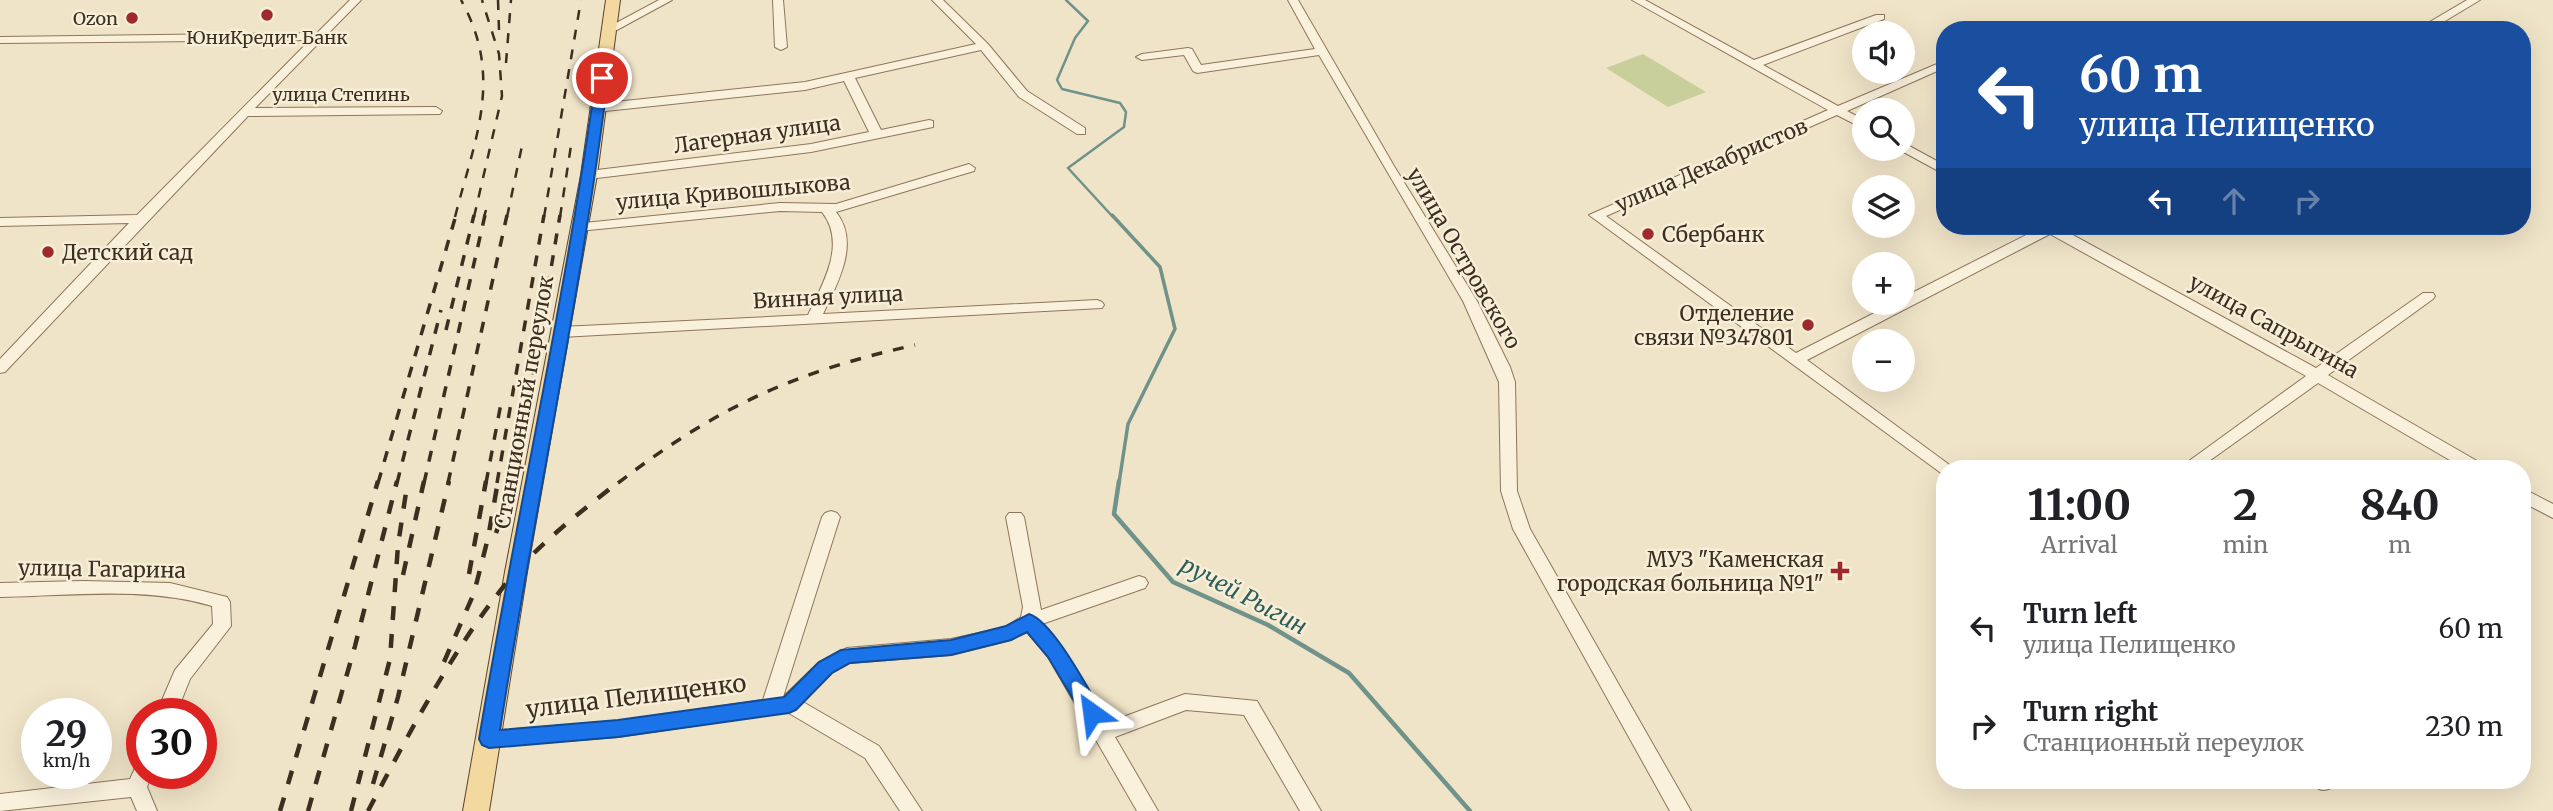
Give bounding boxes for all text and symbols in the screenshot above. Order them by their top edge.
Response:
place label: Ozon [73,7,118,30]
marker: ЮниКредит Банк [259,7,275,23]
marker: Ozon [124,10,140,26]
map controls [1852,21,1915,392]
button: sound [1852,21,1915,84]
place label: ЮниКредит Банк [186,26,348,49]
text: 60 m [2079,44,2202,105]
pin [572,48,632,108]
icon: left [1964,49,2055,140]
icon: arrive [583,59,621,97]
street label: улица Степинь [272,83,410,106]
button: search [1852,98,1915,161]
text: улица Пелищенко [2079,105,2375,145]
street label: Лагерная улица [672,109,842,159]
street label: улица Декабристов [1611,112,1811,218]
street label: улица Островского [1401,162,1527,354]
street label: улица Кривошлыкова [615,168,851,216]
button: layers [1852,175,1915,238]
icon: left [2142,182,2180,220]
icon: ahead [2215,182,2253,220]
icon: right [2288,182,2326,220]
place label: Сбербанк [1662,221,1765,248]
marker: Сбербанк [1640,226,1656,242]
place label: Детский сад [62,239,193,266]
marker: Детский сад [40,244,56,260]
button: + [1852,252,1915,315]
street label: улица Сапрыгина [2184,268,2364,384]
street label: Станционный переулок [488,273,560,531]
street label: Винная улица [752,280,904,314]
place label: Отделение связи №347801 [1634,300,1794,351]
marker: Отделение связи №347801 [1800,317,1816,333]
button: − [1852,329,1915,392]
text: 11:00 [2028,479,2131,531]
text: 2 [2233,479,2258,531]
text: 840 [2360,479,2439,531]
text: Arrival [2041,530,2118,559]
text: min [2223,530,2268,559]
text: m [2388,530,2411,559]
place label: МУЗ "Каменская городская больница №1" [1557,546,1824,597]
water label: ручей Рыгин [1176,549,1312,641]
street label: улица Гагарина [18,554,186,584]
marker: МУЗ "Каменская городская больница №1" [1830,561,1850,581]
text: Turn left [2023,597,2137,630]
icon: left [1964,609,2002,647]
text: 60 m [2439,612,2503,645]
text: улица Пелищенко [2023,630,2236,659]
street label: улица Пелищенко [524,667,748,725]
position arrow [1055,676,1129,750]
text: Turn right [2023,695,2158,728]
speed limit sign: 30 [126,698,217,789]
icon: right [1964,707,2002,745]
text: 230 m [2425,710,2503,743]
text: 29 [46,712,87,756]
text: Станционный переулок [2023,728,2304,757]
text: km/h [43,749,90,772]

